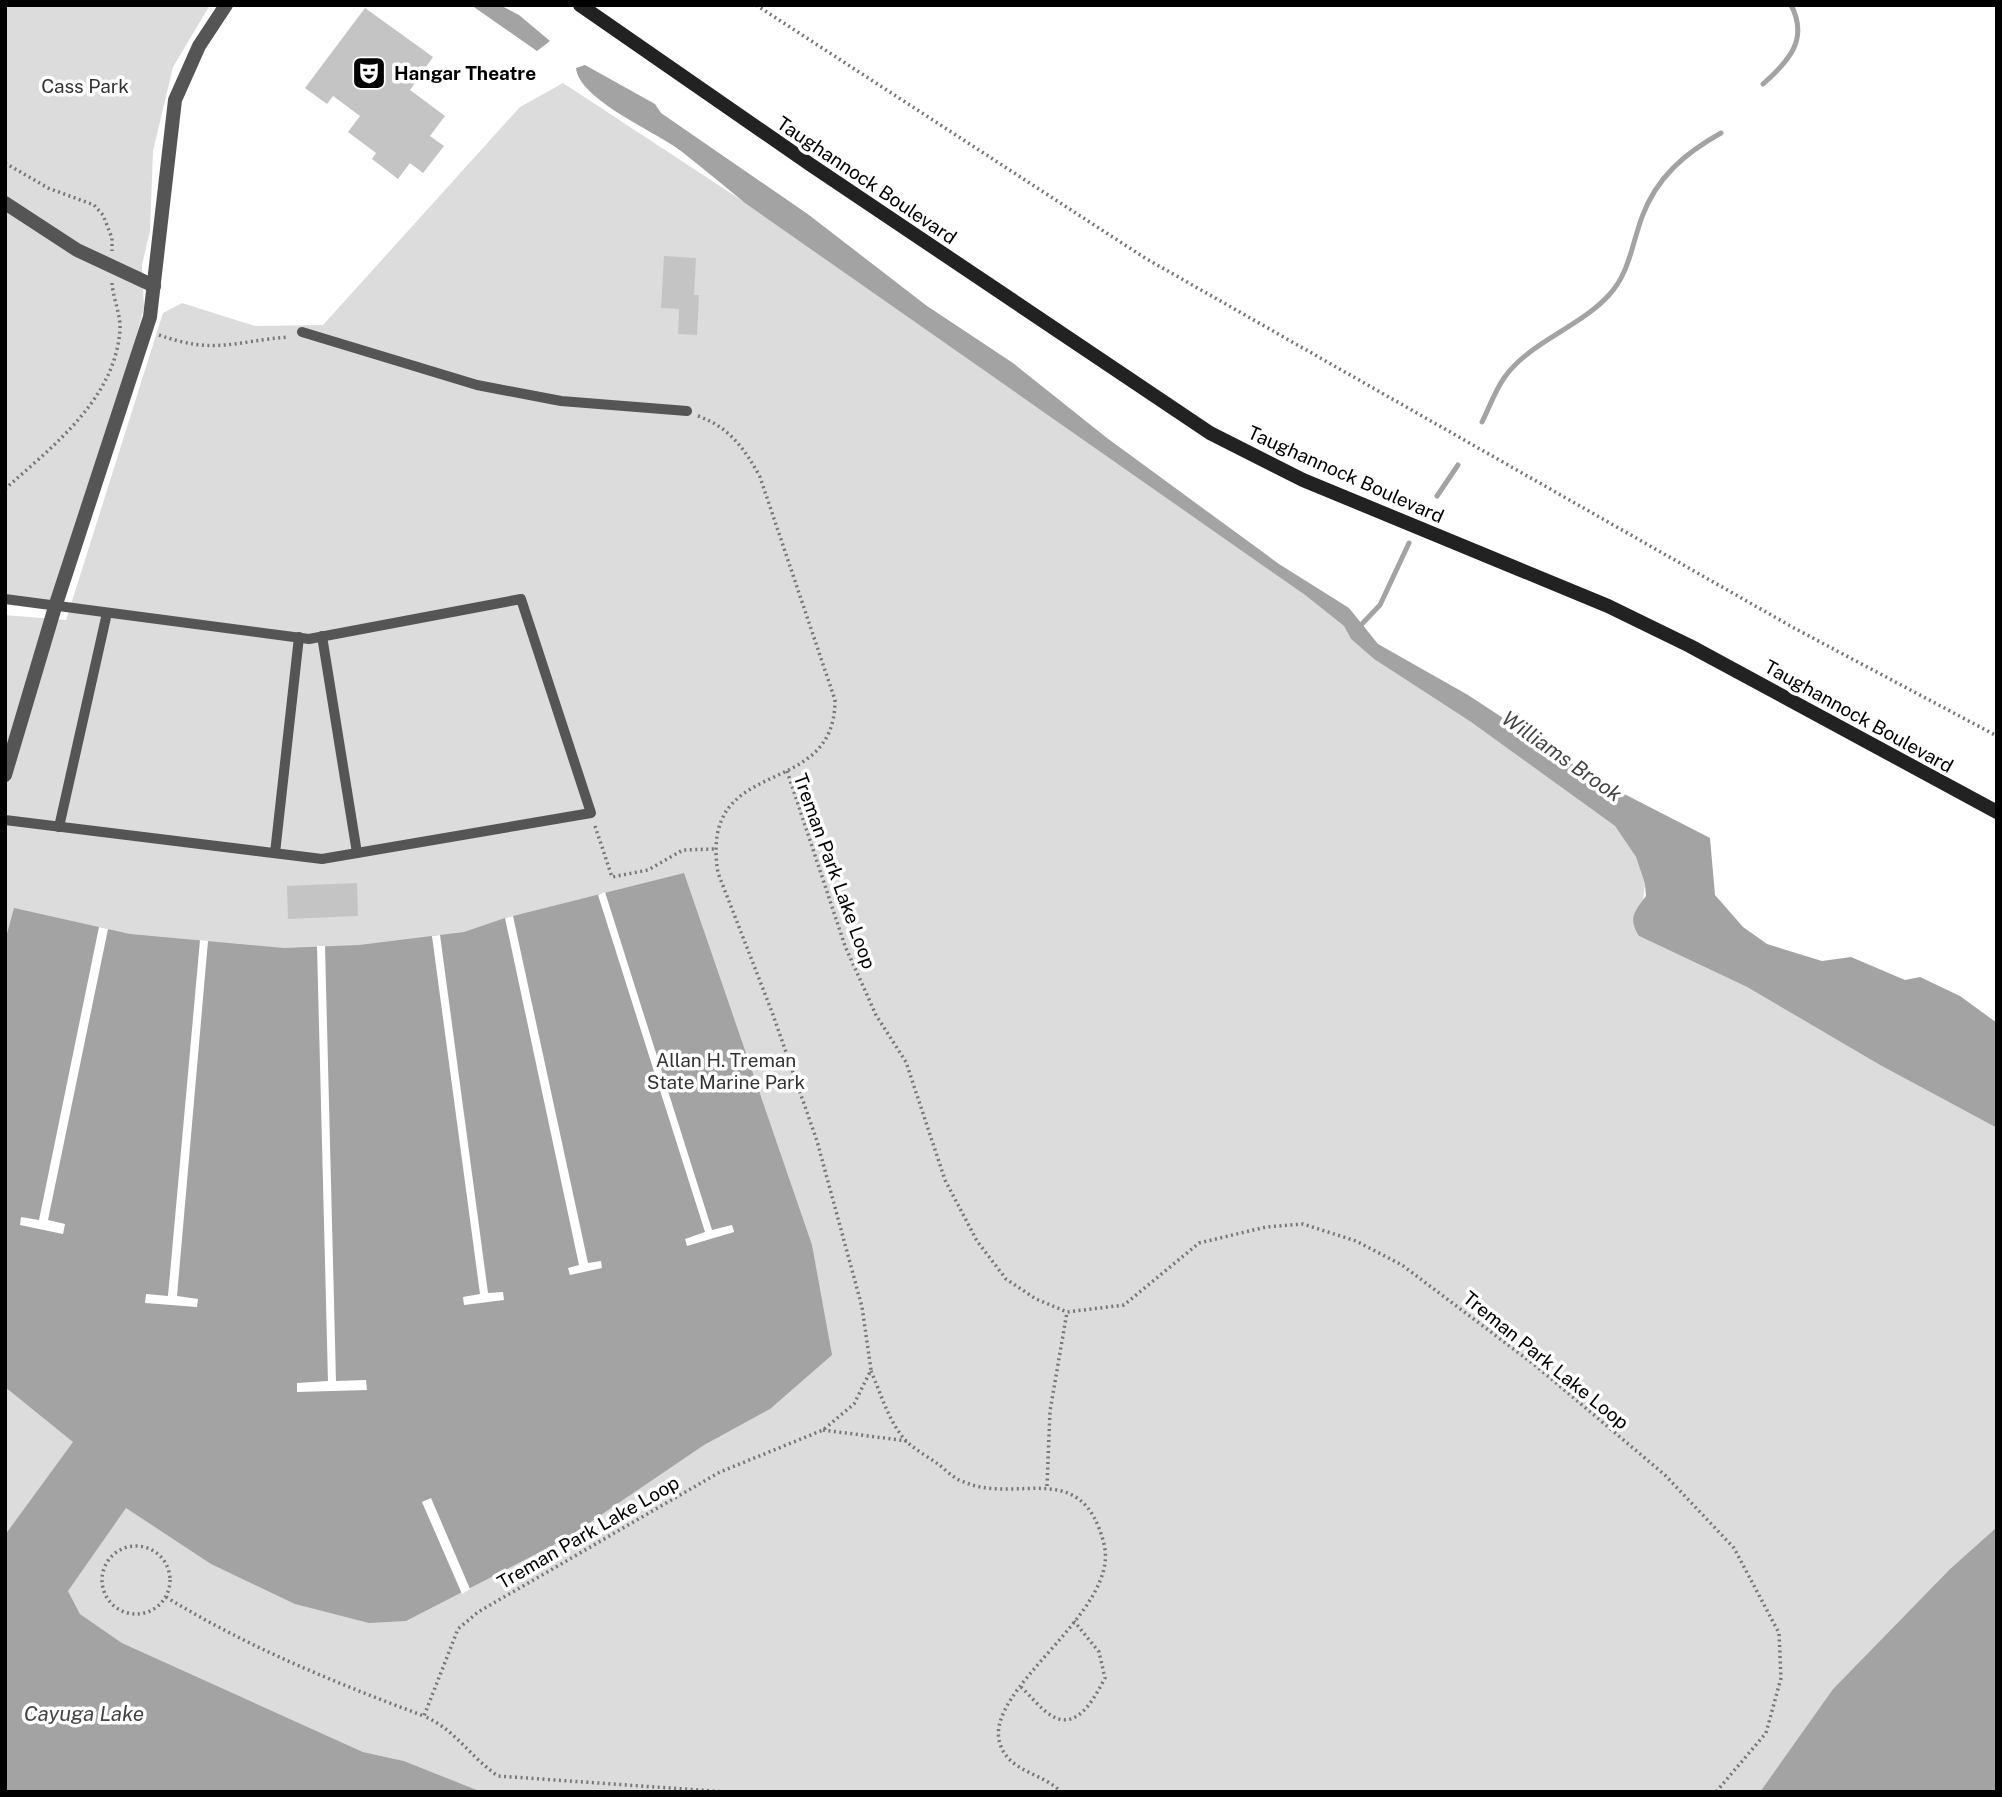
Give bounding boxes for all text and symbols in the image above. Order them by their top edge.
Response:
theatre icon: Hangar Theatre [350,54,388,92]
place label: Hangar Theatre [394,62,536,84]
park label: Cass Park [41,75,129,97]
street label: Taughannock Boulevard [773,112,961,248]
street label: Taughannock Boulevard [1245,421,1447,527]
street label: Taughannock Boulevard [1761,655,1957,777]
water label: Williams Brook [1497,705,1627,807]
street label: Treman Park Lake Loop [789,770,881,972]
park label: Allan H. Treman State Marine Park [647,1049,806,1093]
street label: Treman Park Lake Loop [1459,1287,1633,1433]
street label: Treman Park Lake Loop [493,1471,683,1593]
water label: Cayuga Lake [24,1701,144,1726]

